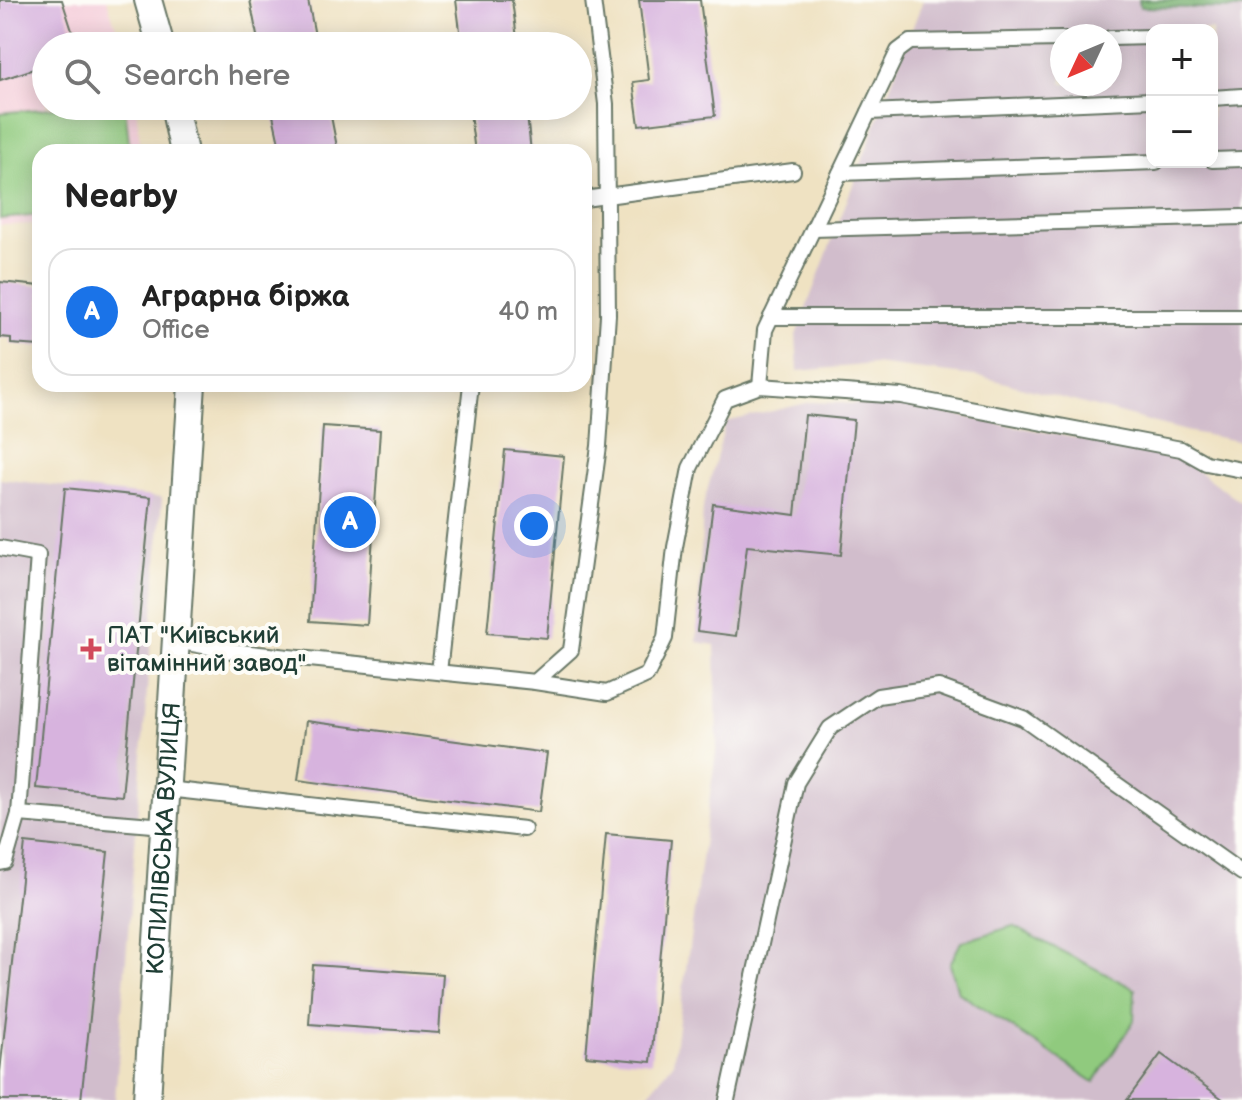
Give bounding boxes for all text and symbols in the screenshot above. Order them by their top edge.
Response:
north arrow [1050,24,1122,96]
map controls [1146,24,1218,168]
button: + [1146,24,1218,96]
search box [32,32,592,120]
icon: search [60,54,104,98]
text: Search here [124,58,290,94]
button: − [1146,96,1218,168]
text: Nearby [64,176,178,217]
text: Аграрна біржа [142,279,349,315]
text: A [84,297,100,328]
text: 40 m [498,297,558,328]
text: Office [142,315,210,346]
pin: A [324,492,376,552]
your location [514,506,554,546]
place label: ПАТ "Київський вітамінний завод" [107,621,306,678]
marker: ПАТ "Київський вітамінний завод" [82,640,100,658]
street label: КОПИЛІВСЬКА ВУЛИЦЯ [140,701,186,976]

